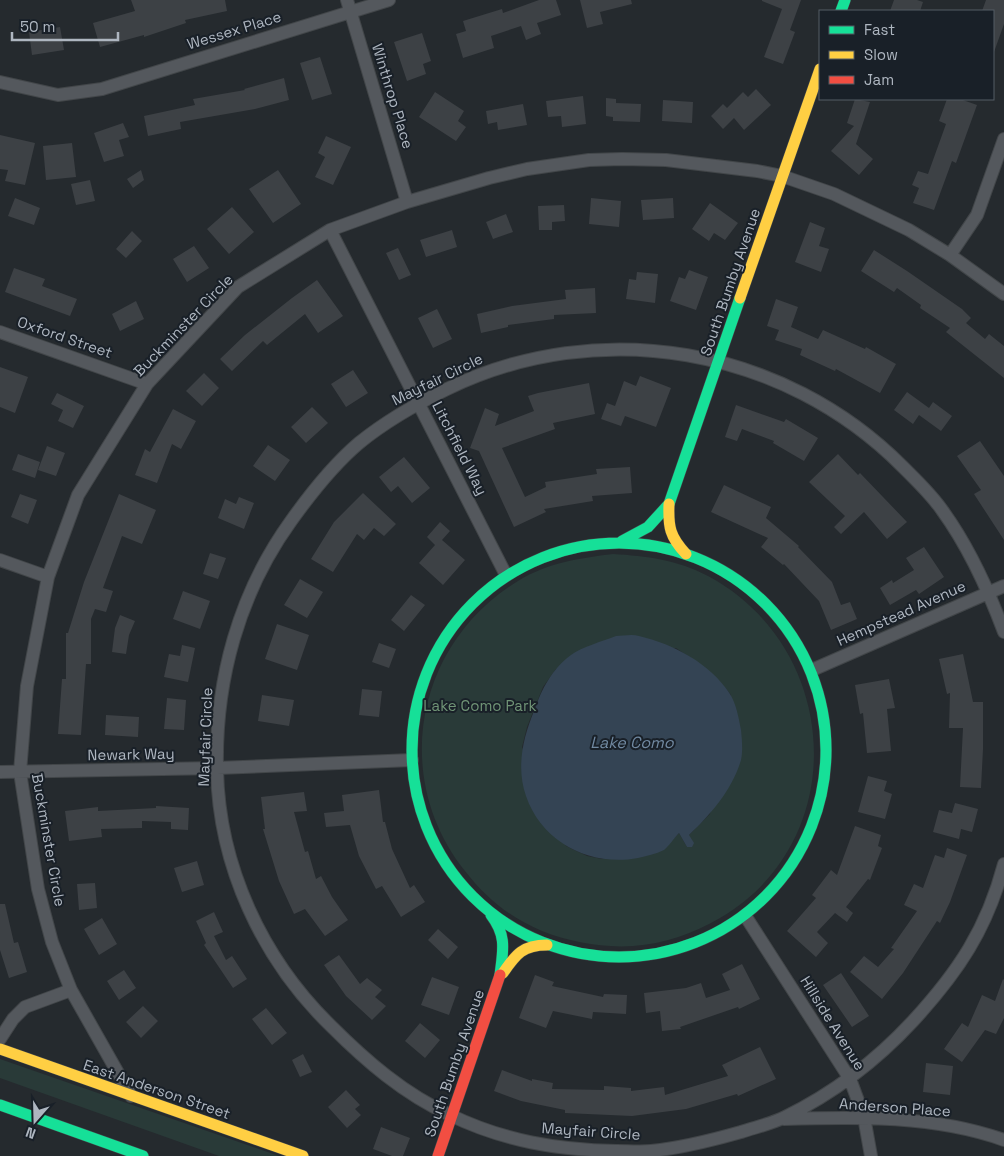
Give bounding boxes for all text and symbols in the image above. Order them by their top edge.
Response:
street label: Wessex Place [184,7,284,53]
scale bar [12,10,119,42]
legend [819,10,994,100]
text: 50 m [20,17,55,36]
text: Fast [864,20,895,39]
street label: Winthrop Place [368,41,418,151]
text: Slow [864,45,898,64]
text: Jam [864,70,894,89]
street label: South Bumby Avenue [696,205,764,358]
street label: Buckminster Circle [129,270,237,380]
street label: Oxford Street [15,312,115,362]
street label: Mayfair Circle [388,349,486,409]
street label: Litchfield Way [428,398,492,498]
street label: Hempstead Avenue [834,576,969,650]
street label: Mayfair Circle [194,687,216,787]
park label: Lake Como Park [423,696,537,715]
water label: Lake Como [590,732,675,753]
street label: Newark Way [87,744,175,764]
street label: Buckminster Circle [28,772,70,908]
street label: Hillside Avenue [796,972,870,1074]
street label: South Bumby Avenue [420,986,488,1139]
street label: East Anderson Street [81,1055,233,1123]
street label: Anderson Place [839,1094,952,1120]
north arrow [10,1096,60,1146]
street label: Mayfair Circle [541,1118,641,1144]
text: N [23,1123,38,1143]

